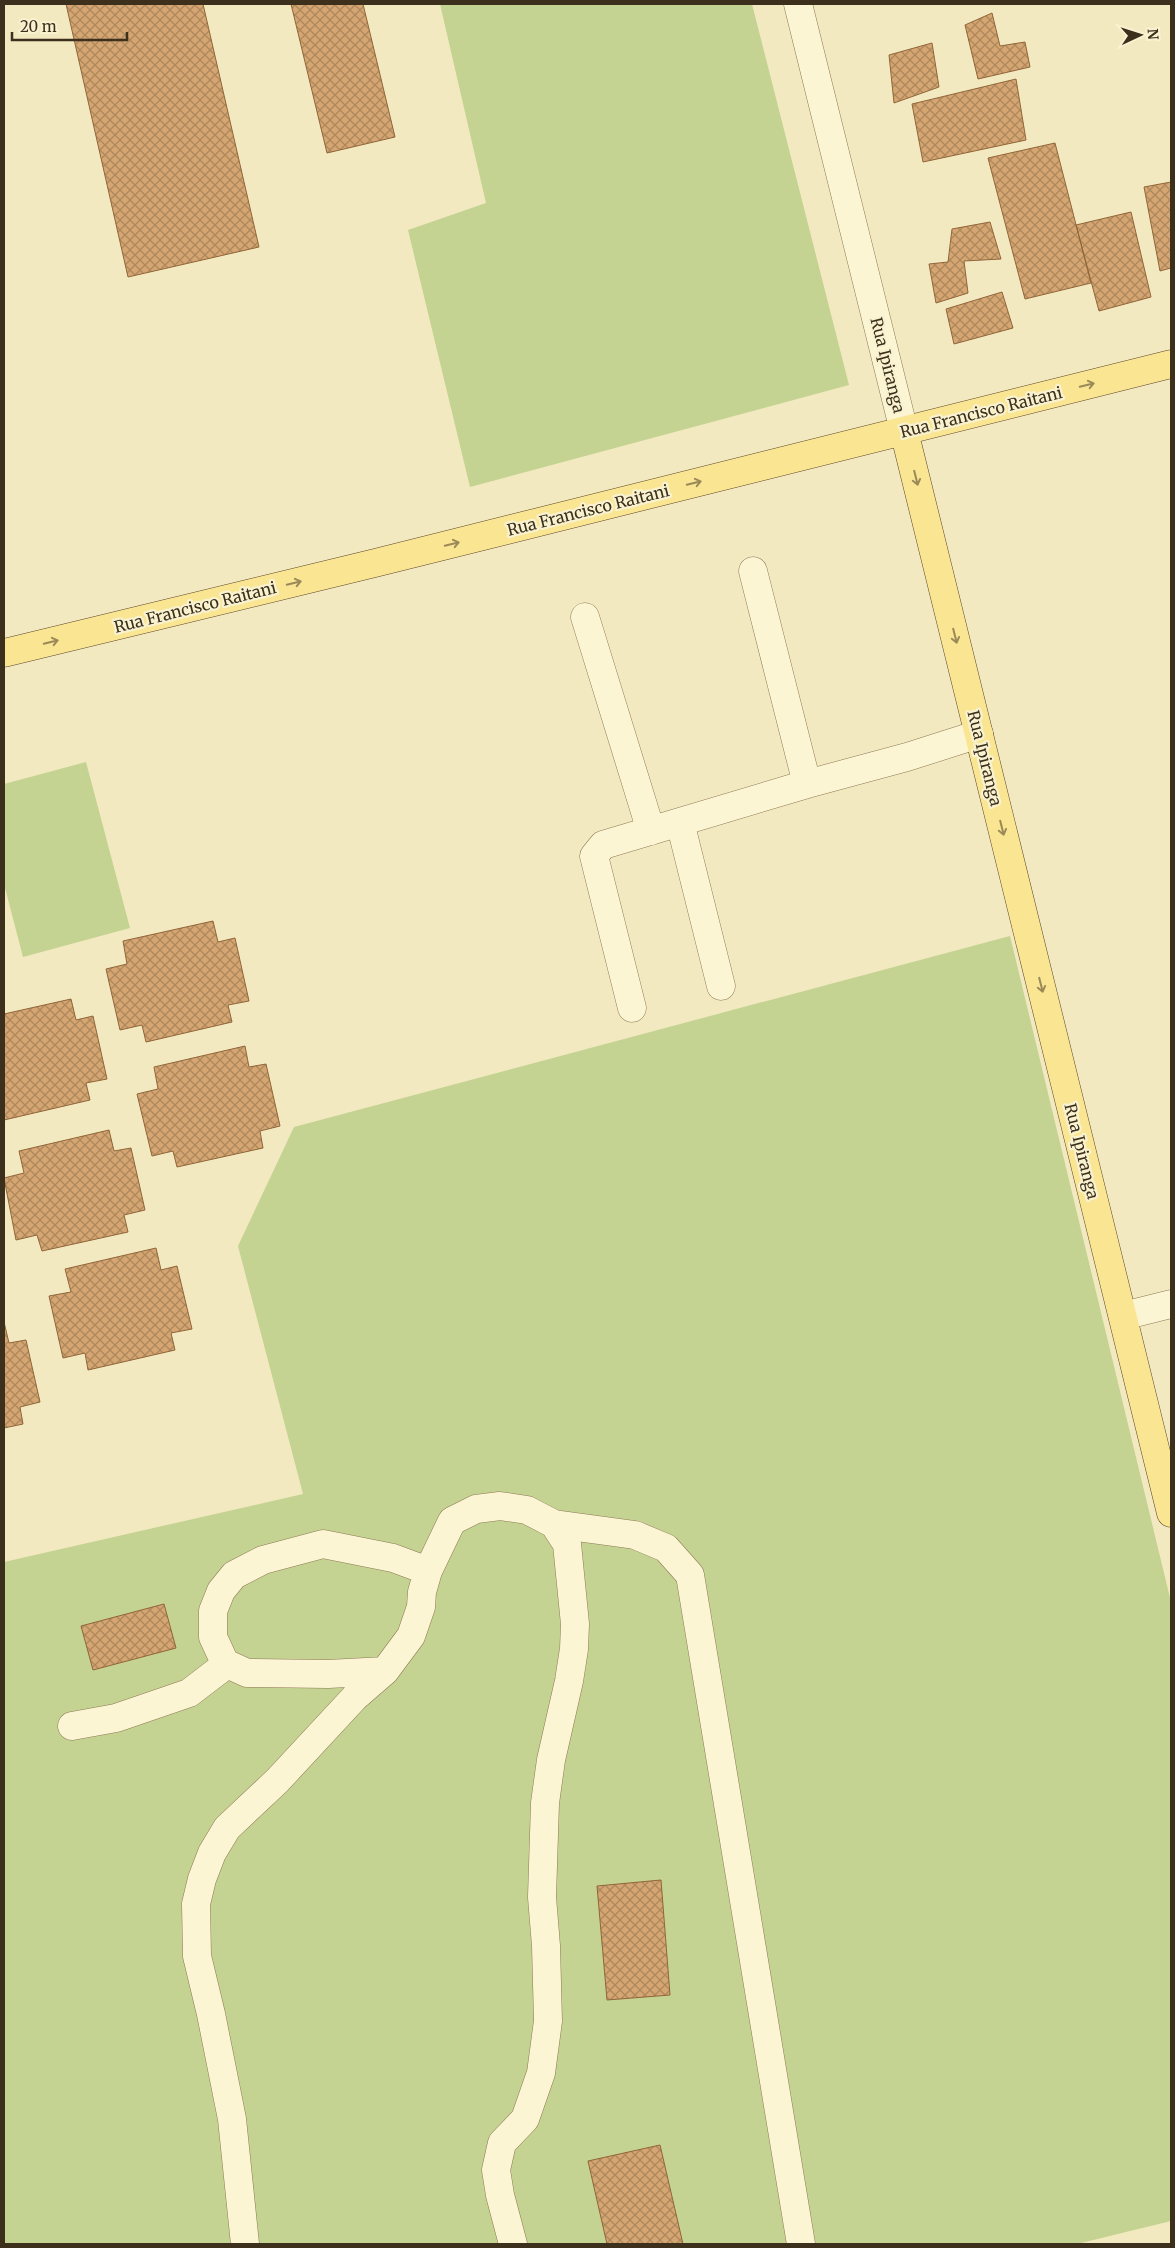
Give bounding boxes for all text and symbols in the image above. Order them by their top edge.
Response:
scale bar [12,10,128,42]
north arrow [1115,10,1165,60]
text: 20 m [20,17,57,36]
text: N [1144,28,1162,40]
street label: Rua Ipiranga [866,315,910,415]
one-way arrow [1079,380,1095,389]
street label: Rua Francisco Raitani [898,382,1064,442]
one-way arrow [912,470,921,486]
one-way arrow [686,478,702,487]
street label: Rua Francisco Raitani [505,480,671,540]
one-way arrow [443,539,459,548]
street label: Rua Francisco Raitani [112,577,278,637]
one-way arrow [286,578,302,587]
one-way arrow [951,627,960,643]
one-way arrow [43,637,59,646]
street label: Rua Ipiranga [963,708,1007,808]
one-way arrow [998,819,1007,835]
one-way arrow [1037,977,1046,993]
street label: Rua Ipiranga [1060,1101,1104,1201]

